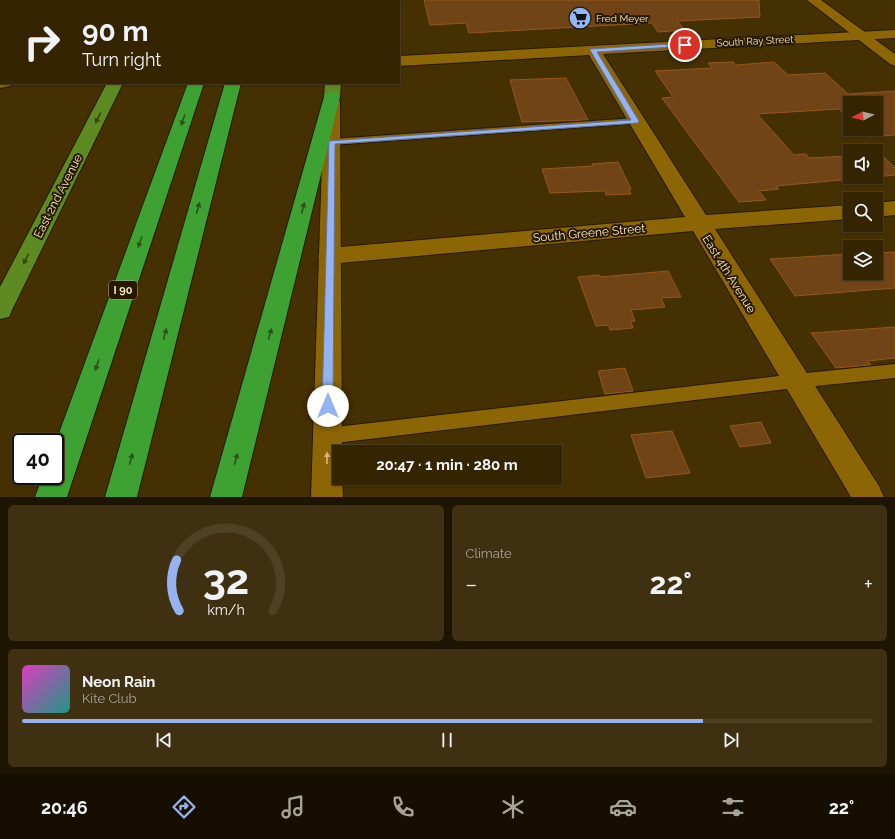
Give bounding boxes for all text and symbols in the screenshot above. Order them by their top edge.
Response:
supermarket icon: Fred Meyer [567,5,593,31]
place label: Fred Meyer [596,13,649,24]
text: 90 m [82,15,148,48]
icon: right [16,16,68,68]
pin [668,28,702,62]
street label: South Ray Street [716,33,794,49]
icon: arrive [674,34,696,56]
text: Turn right [82,49,161,70]
north arrow [843,96,883,136]
map controls [843,96,883,280]
one-way arrow [94,112,101,124]
one-way arrow [180,114,186,126]
button: sound [843,144,883,184]
street label: East 2nd Avenue [31,152,85,240]
button: search [843,192,883,232]
one-way arrow [196,202,202,214]
one-way arrow [300,202,306,214]
street label: South Greene Street [532,221,646,245]
street label: East 4th Avenue [699,233,759,315]
one-way arrow [137,237,143,249]
button: layers [843,240,883,280]
one-way arrow [23,253,29,264]
road number: I 90 [109,281,137,299]
one-way arrow [267,327,273,339]
one-way arrow [162,328,168,340]
one-way arrow [94,359,100,371]
position arrow [307,385,349,427]
speed limit sign: 40 [12,433,64,485]
one-way arrow [324,451,330,464]
one-way arrow [128,453,134,465]
one-way arrow [234,453,240,466]
text: 20:47 · 1 min · 280 m [376,456,518,474]
text: Climate [466,546,512,561]
text: 32 [202,555,249,604]
text: 22° [650,566,692,601]
text: − [466,571,477,597]
text: + [864,571,873,597]
text: km/h [207,602,245,618]
text: Neon Rain [82,673,155,691]
text: Kite Club [82,691,137,706]
icon: previous [153,729,175,751]
icon: pause [436,729,458,751]
icon: next [720,729,742,751]
icon: directions [170,793,198,821]
icon: music [279,793,307,821]
icon: phone [389,793,417,821]
icon: climate [499,793,527,821]
icon: car [609,793,637,821]
icon: filters [719,793,747,821]
text: 20:46 [41,797,88,818]
text: 22° [829,797,854,818]

